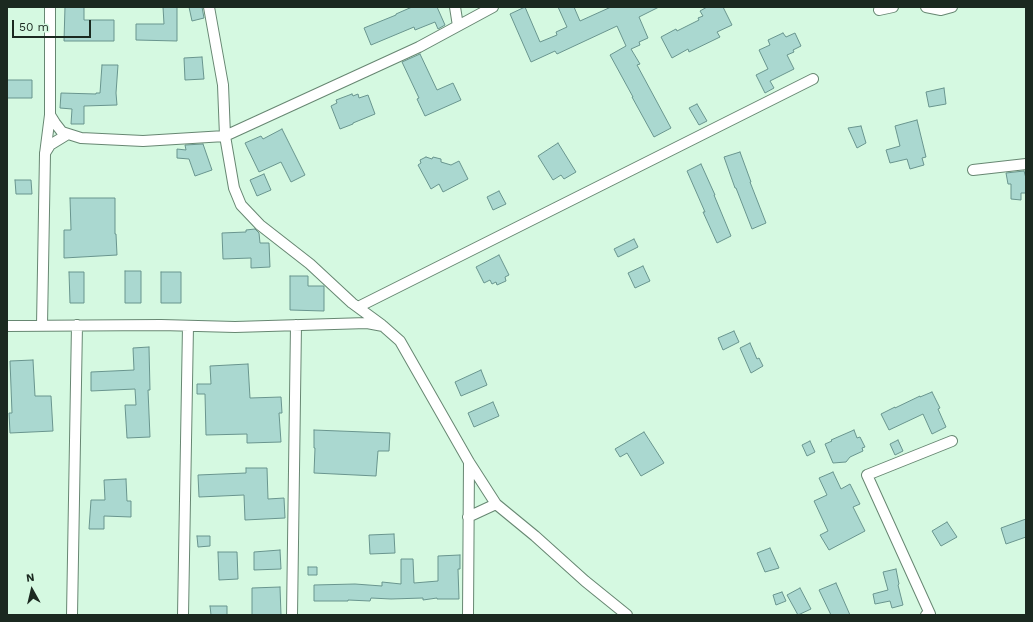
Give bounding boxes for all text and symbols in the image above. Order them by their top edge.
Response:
scale bar [14,12,93,38]
text: 50 m [19,20,49,34]
north arrow [12,570,52,610]
text: N [25,571,35,585]

